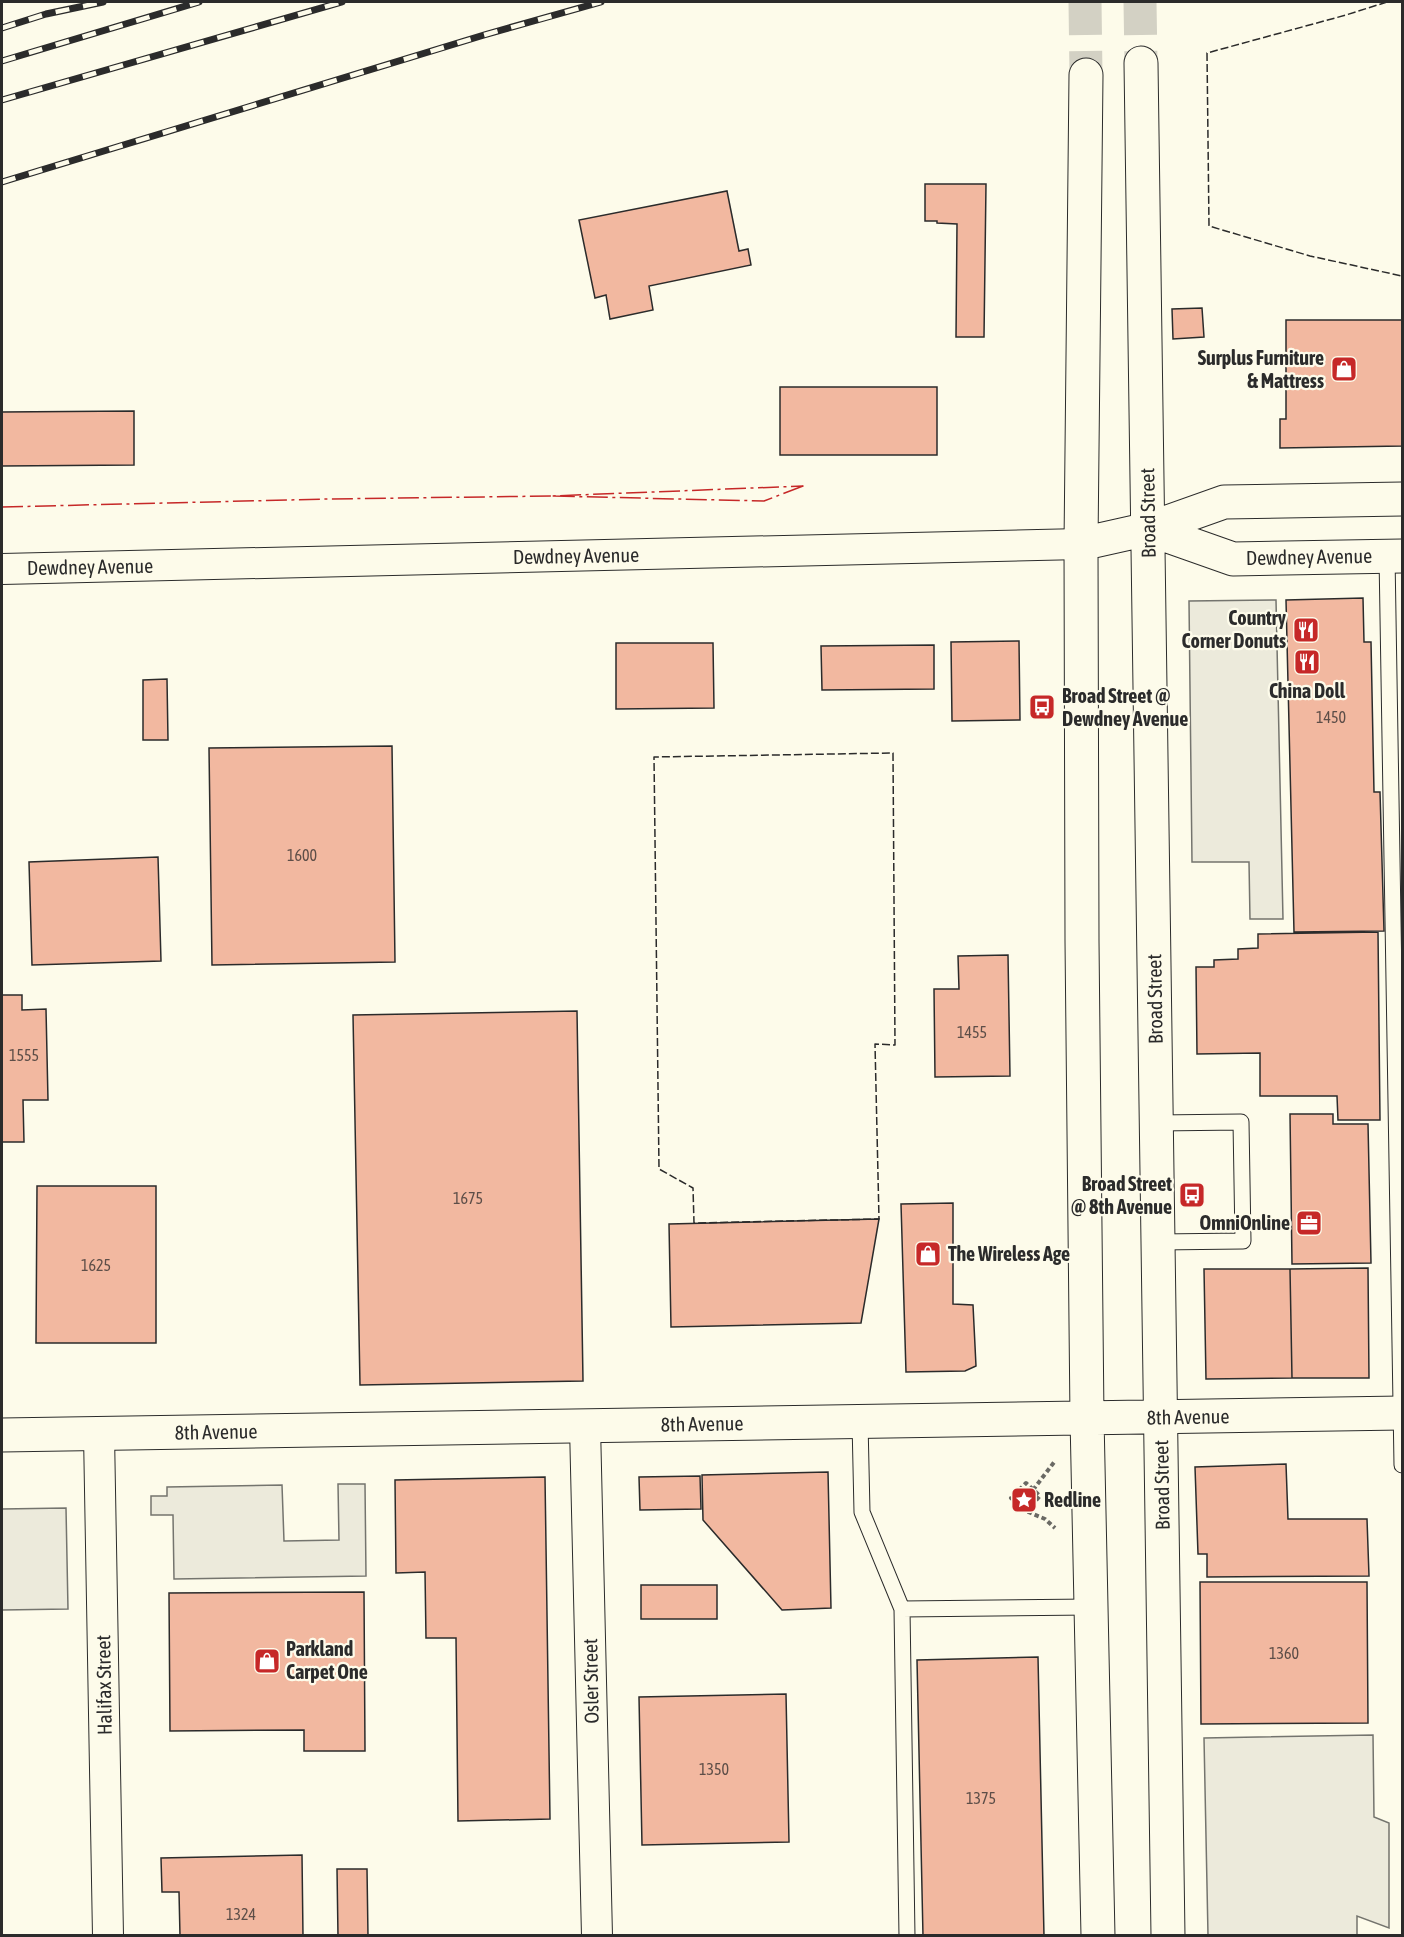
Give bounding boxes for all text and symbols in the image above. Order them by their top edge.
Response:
place label: Surplus Furniture & Mattress [1198,346,1324,392]
shop icon: Surplus Furniture & Mattress [1329,354,1359,384]
street label: Broad Street [1135,467,1160,558]
street label: Dewdney Avenue [513,543,639,568]
street label: Dewdney Avenue [1246,544,1372,569]
street label: Dewdney Avenue [27,554,153,579]
place label: Country Corner Donuts [1182,606,1287,652]
restaurant icon: Country Corner Donuts [1291,615,1321,645]
restaurant icon: China Doll [1292,647,1322,677]
place label: China Doll [1269,679,1346,702]
place label: Broad Street @ Dewdney Avenue [1062,684,1188,730]
bus stop icon: Broad Street @ Dewdney Avenue [1027,692,1057,722]
house number: 1450 [1316,708,1346,726]
house number: 1600 [287,846,317,864]
street label: Broad Street [1142,953,1167,1044]
house number: 1455 [957,1023,987,1041]
house number: 1555 [9,1046,39,1064]
place label: Broad Street @ 8th Avenue [1071,1172,1172,1218]
bus stop icon: Broad Street @ 8th Avenue [1177,1180,1207,1210]
house number: 1675 [453,1189,483,1207]
office icon: OmniOnline [1294,1208,1324,1238]
place label: OmniOnline [1200,1211,1290,1234]
shop icon: The Wireless Age [913,1239,943,1269]
place label: The Wireless Age [948,1242,1070,1265]
house number: 1625 [81,1256,111,1274]
street label: 8th Avenue [1146,1404,1230,1429]
street label: 8th Avenue [660,1411,744,1436]
street label: 8th Avenue [174,1419,258,1444]
street label: Broad Street [1149,1439,1174,1530]
place icon: Redline [1009,1485,1039,1515]
place label: Redline [1044,1488,1101,1511]
street label: Halifax Street [91,1634,116,1735]
place label: Parkland Carpet One [286,1637,368,1683]
street label: Osler Street [578,1638,603,1724]
house number: 1360 [1269,1644,1299,1662]
shop icon: Parkland Carpet One [252,1646,282,1676]
house number: 1350 [699,1760,729,1778]
house number: 1375 [966,1789,996,1807]
house number: 1324 [226,1905,256,1923]

